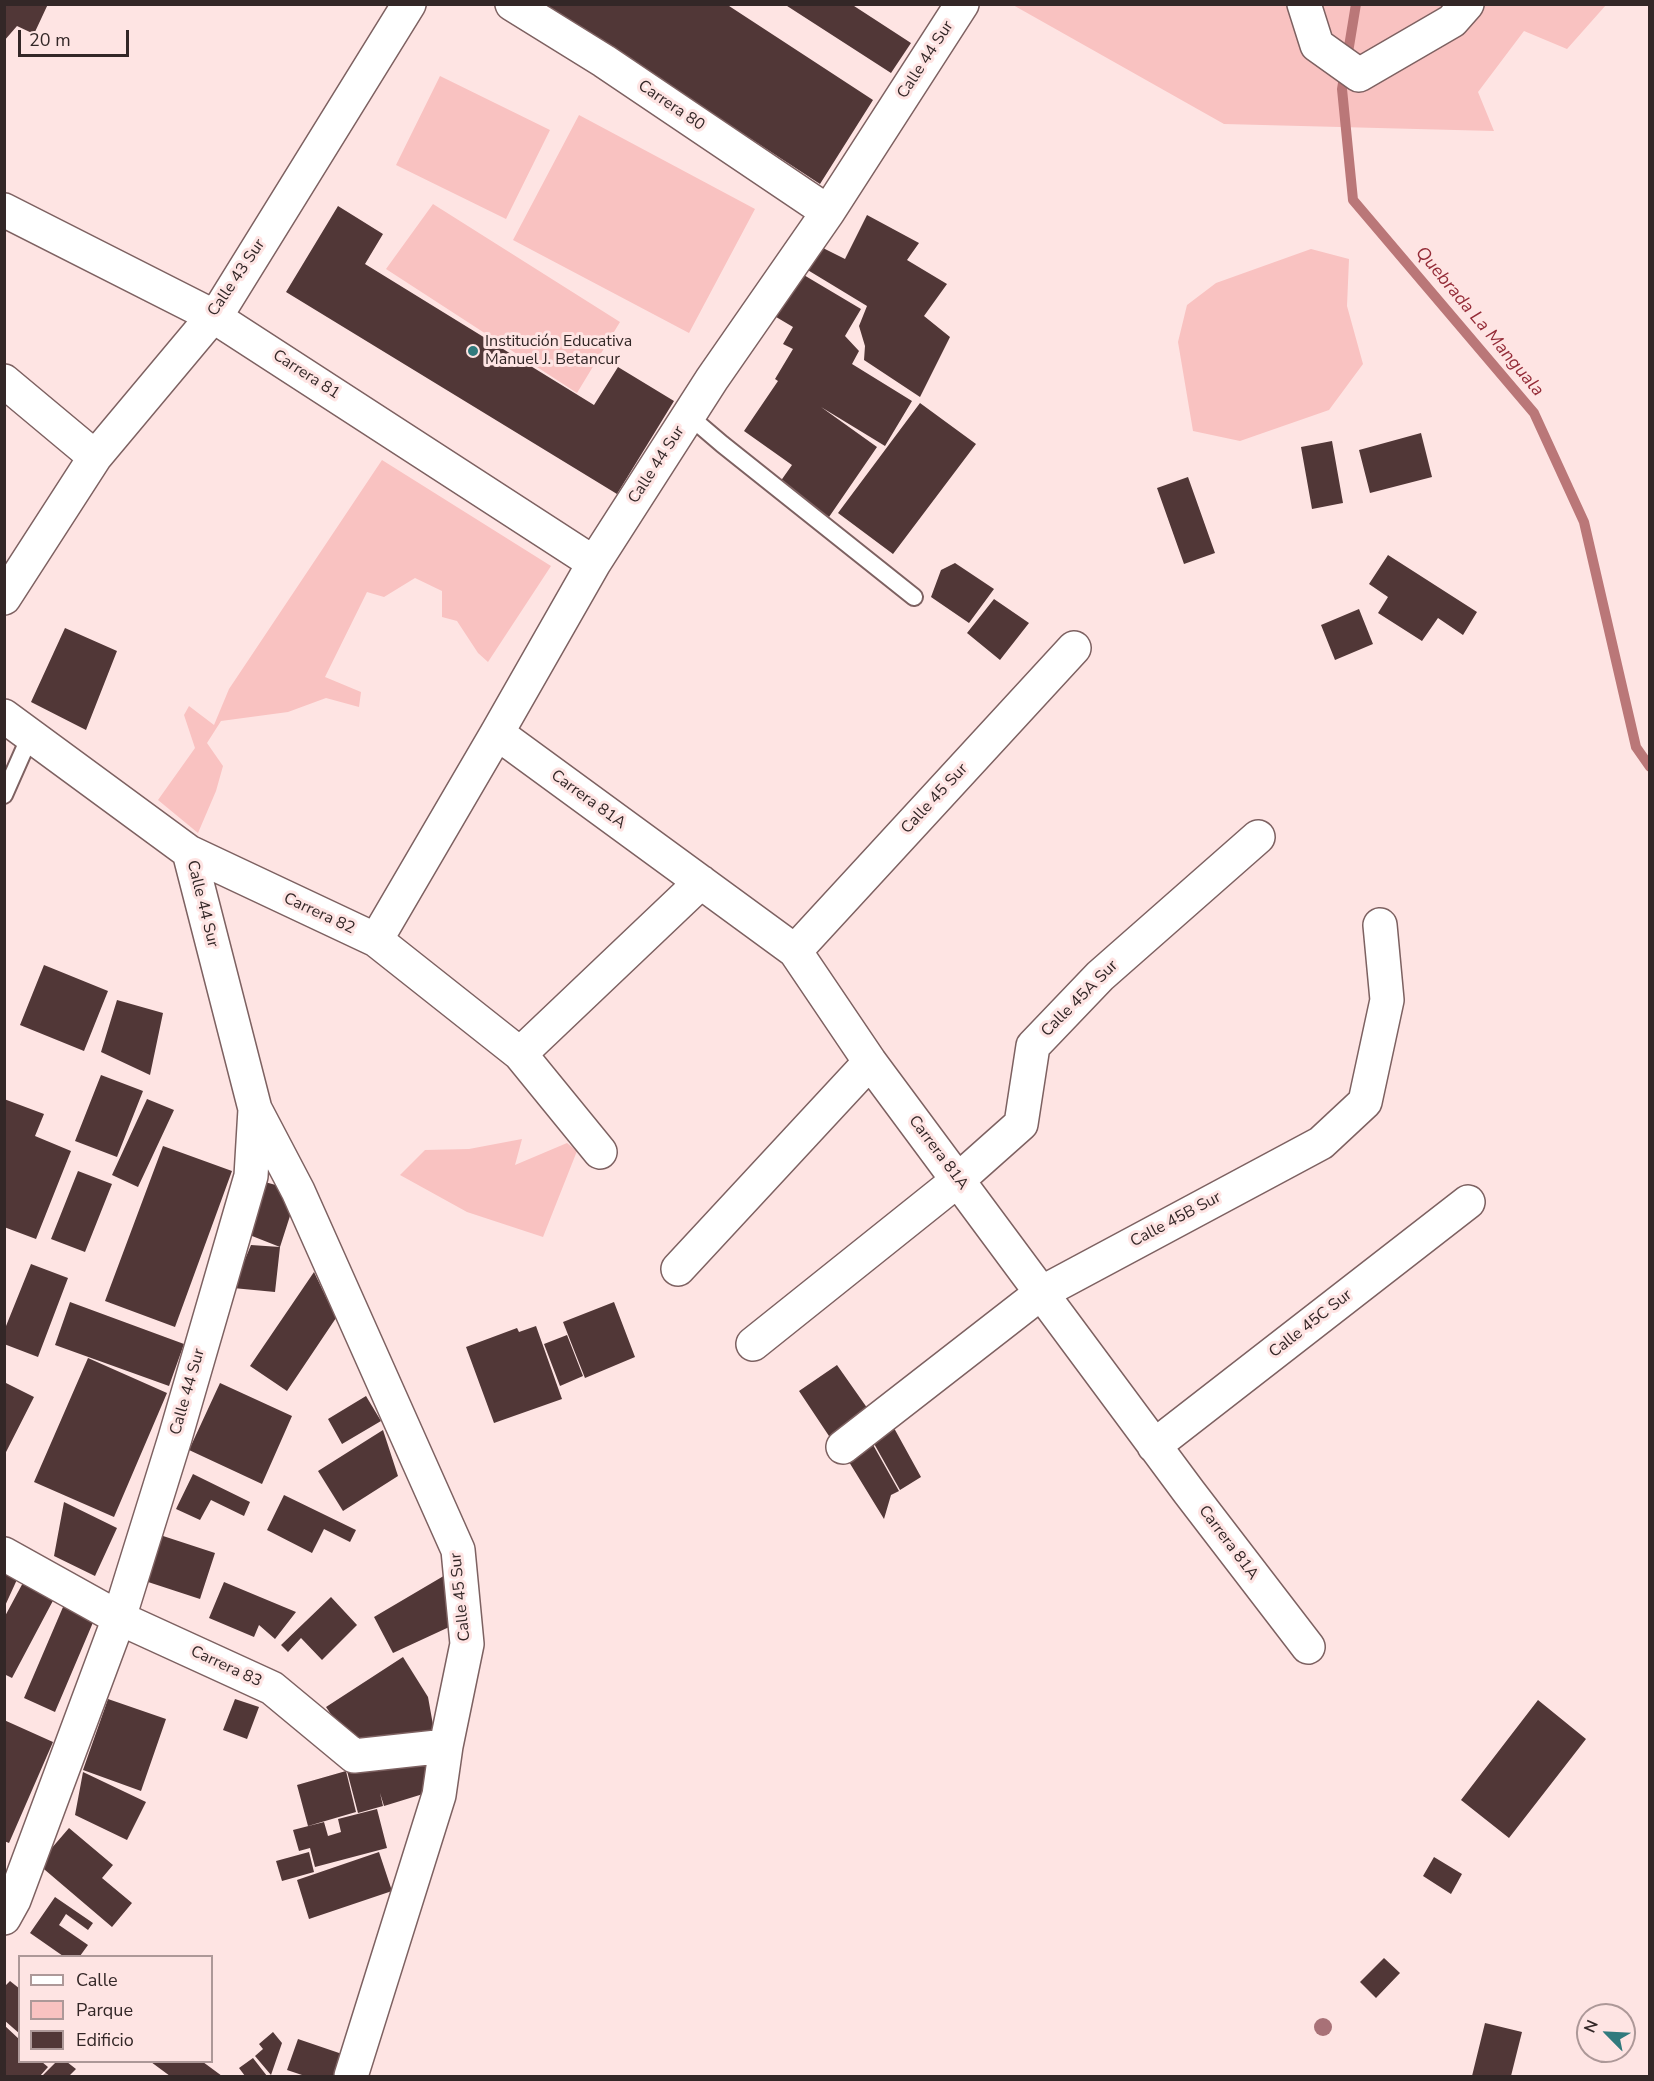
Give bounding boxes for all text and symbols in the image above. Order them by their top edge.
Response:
scale bar [21,18,132,56]
street label: Calle 44 Sur [894,18,958,102]
text: 20 m [29,28,71,52]
street label: Carrera 80 [634,77,708,135]
street label: Calle 43 Sur [204,236,270,320]
water label: Quebrada La Manguala [1410,243,1548,401]
place label: Institución Educativa Manuel J. Betancur [485,332,632,370]
marker: Institución Educativa Manuel J. Betancur [466,344,480,358]
street label: Carrera 81 [269,346,343,404]
street label: Calle 44 Sur [625,423,689,507]
street label: Calle 45 Sur [898,760,972,838]
street label: Carrera 81A [547,766,629,834]
street label: Calle 44 Sur [182,859,222,949]
street label: Carrera 82 [280,889,358,939]
street label: Calle 45A Sur [1038,957,1122,1041]
street label: Carrera 81A [904,1112,972,1194]
street label: Calle 45B Sur [1127,1188,1225,1252]
street label: Calle 45C Sur [1266,1286,1356,1362]
street label: Calle 44 Sur [167,1347,209,1437]
street label: Carrera 81A [1194,1502,1262,1584]
street label: Calle 45 Sur [447,1552,475,1642]
street label: Carrera 83 [187,1642,265,1692]
legend [18,1955,213,2063]
text: Calle [76,1968,118,1992]
text: Parque [76,1998,133,2022]
north arrow [1576,2003,1636,2063]
text: N [1579,2017,1604,2036]
text: Edificio [76,2028,134,2052]

